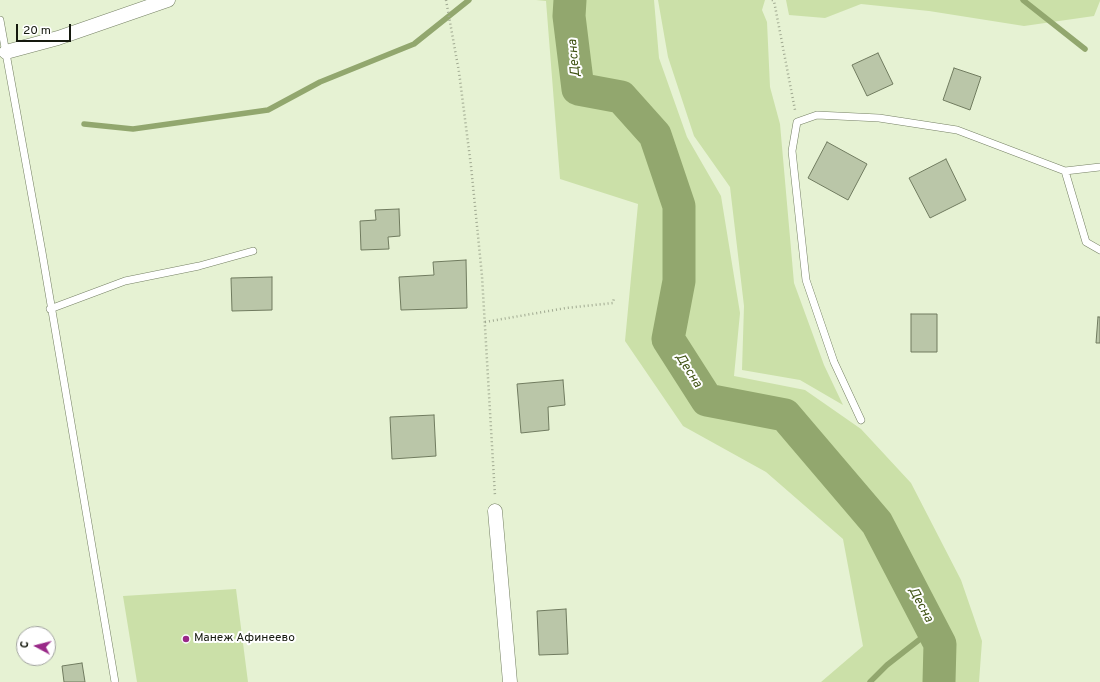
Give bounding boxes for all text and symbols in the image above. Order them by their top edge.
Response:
scale bar [18,16,73,42]
text: 20 m [23,23,51,39]
water label: Десна [566,39,584,77]
water label: Десна [671,351,705,391]
water label: Десна [904,585,936,625]
north arrow [16,626,56,666]
place label: Манеж Афинеево [194,632,295,646]
marker: Манеж Афинеево [181,634,191,644]
text: С [18,640,32,649]

